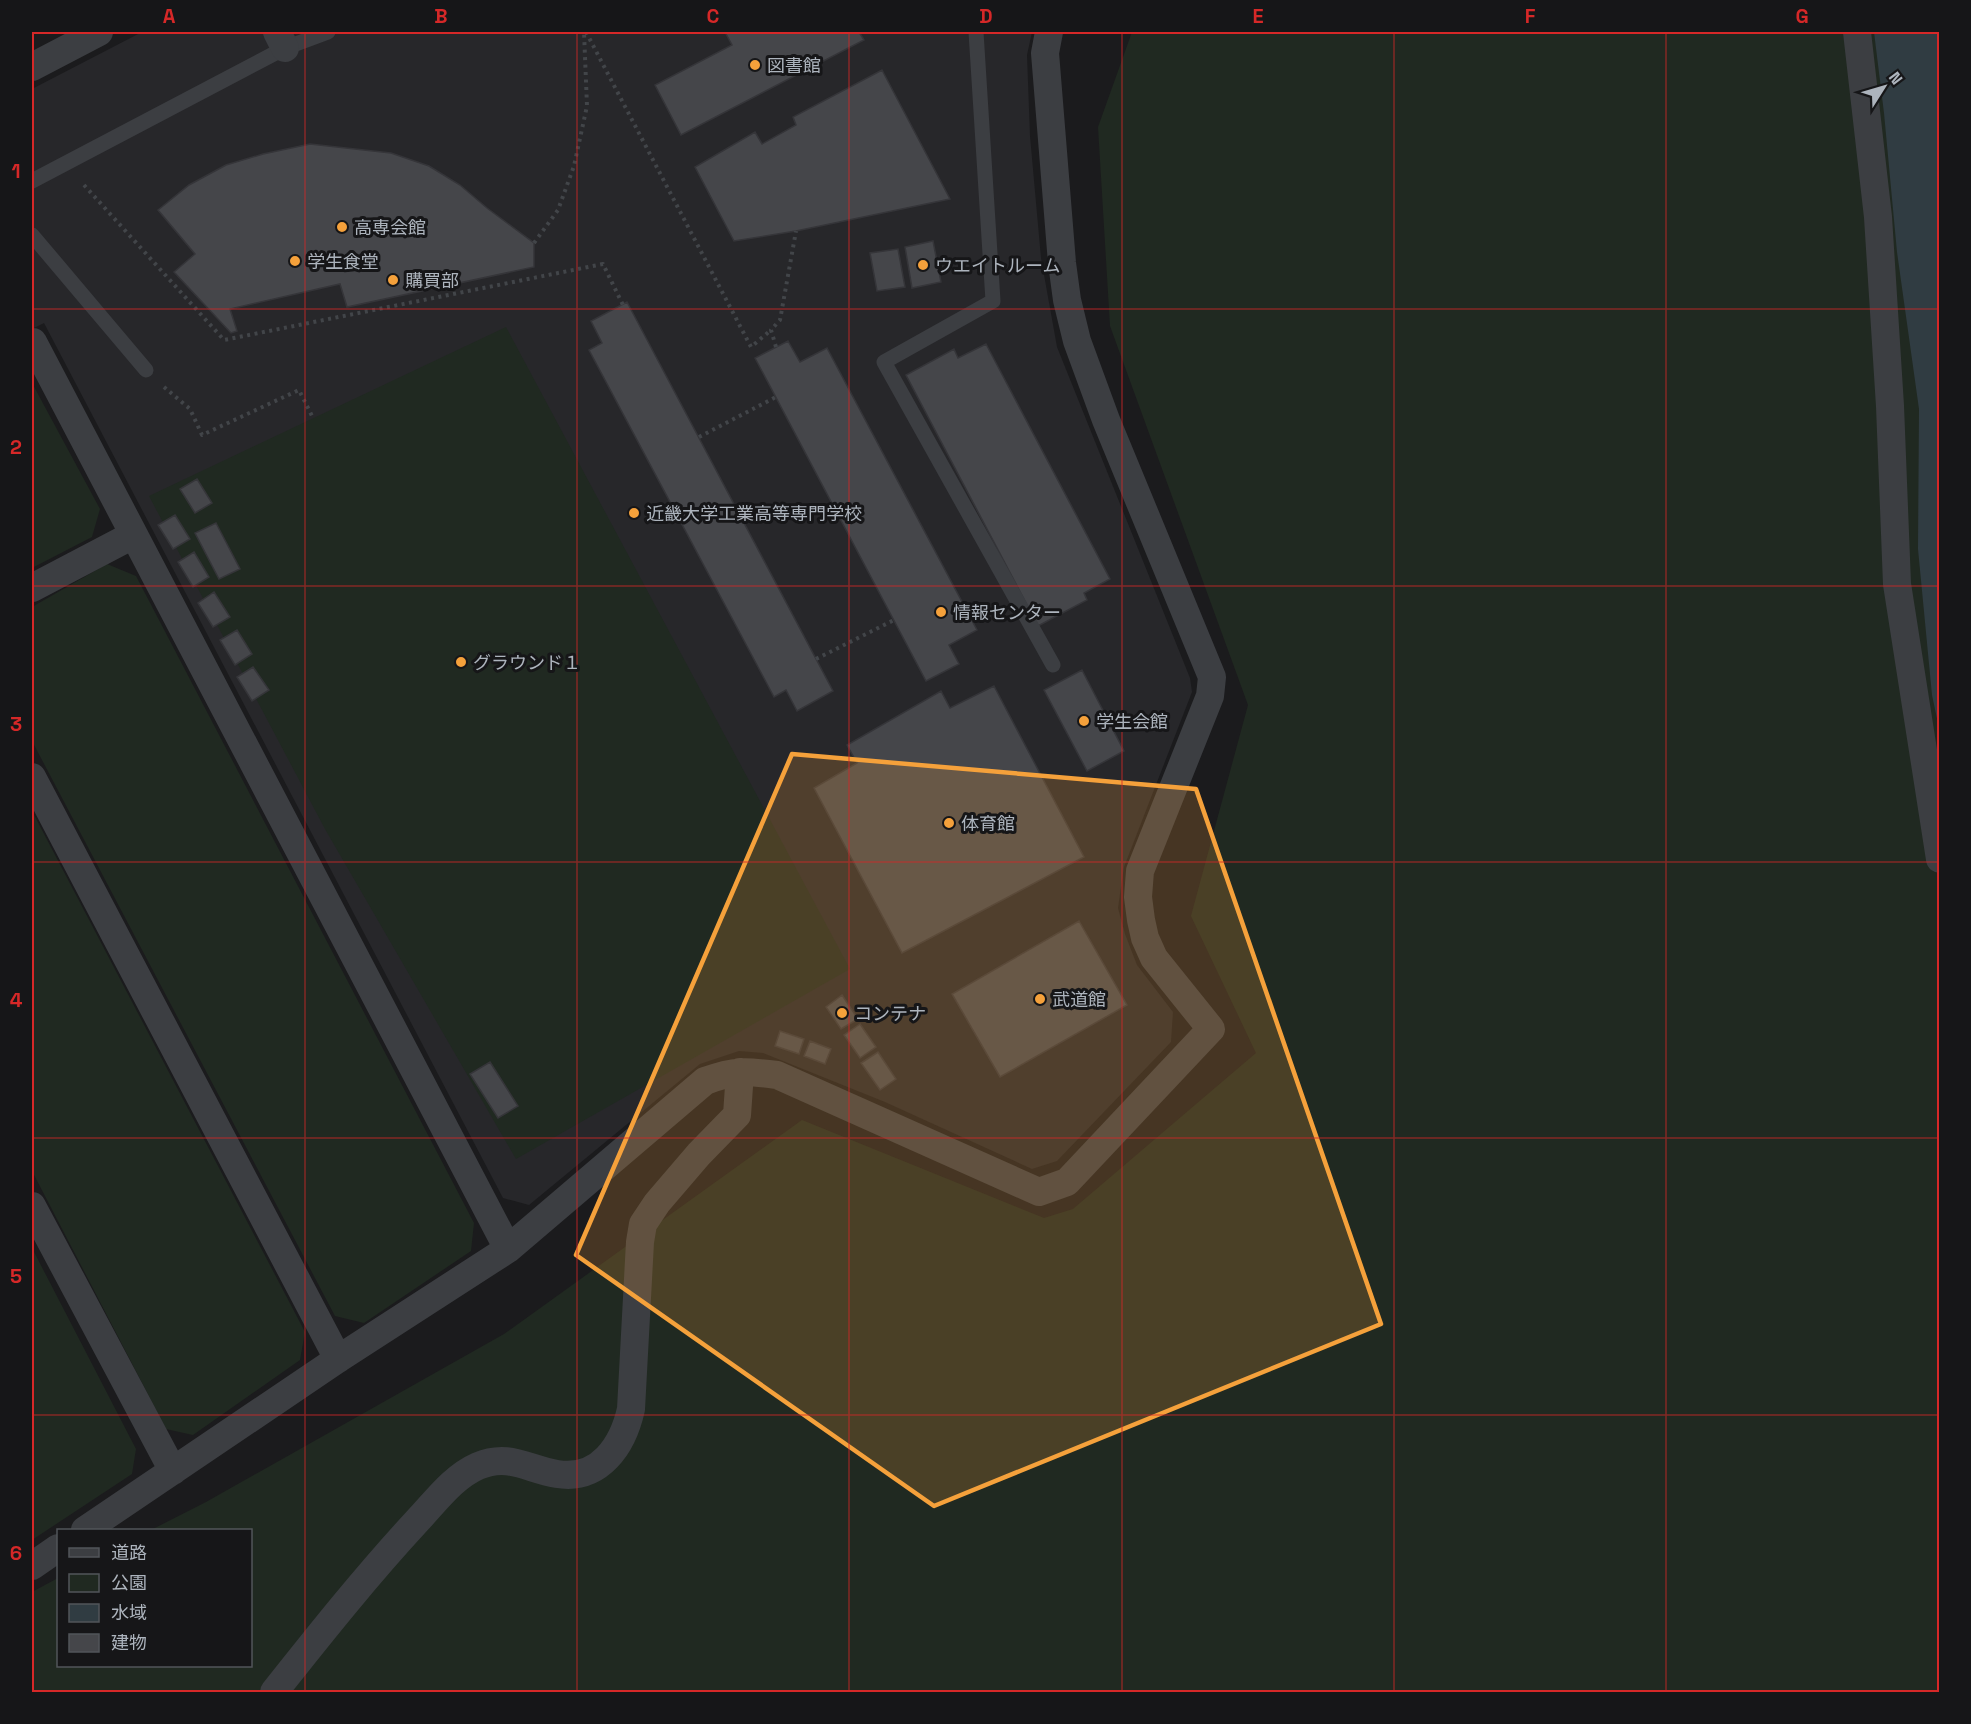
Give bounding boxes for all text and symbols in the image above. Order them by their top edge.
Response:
text: A [163,3,176,29]
text: B [434,3,448,29]
text: C [707,3,720,29]
text: D [979,3,993,29]
text: E [1252,3,1264,29]
text: F [1525,3,1536,29]
text: G [1795,3,1809,29]
place label: 図書館 [767,54,821,77]
north arrow [1854,57,1914,117]
marker: 図書館 [748,58,762,72]
text: N [1884,68,1907,89]
text: 1 [11,158,21,184]
place label: 高専会館 [354,216,426,239]
marker: 高専会館 [335,220,349,234]
place label: 学生食堂 [307,250,379,273]
marker: 学生食堂 [288,254,302,268]
place label: ウエイトルーム [935,254,1060,277]
marker: ウエイトルーム [916,258,930,272]
place label: 購買部 [405,269,459,292]
marker: 購買部 [386,273,400,287]
text: 2 [10,434,22,460]
place label: 近畿大学工業高等専門学校 [646,502,862,525]
marker: 近畿大学工業高等専門学校 [627,506,641,520]
place label: 情報センター [953,601,1061,624]
marker: 情報センター [934,605,948,619]
place label: グラウンド１ [473,651,581,674]
marker: グラウンド１ [454,655,468,669]
place label: 学生会館 [1096,710,1168,733]
text: 3 [10,711,22,737]
marker: 学生会館 [1077,714,1091,728]
place label: 体育館 [961,812,1015,835]
marker: 体育館 [942,816,956,830]
text: 4 [10,987,23,1013]
place label: 武道館 [1052,988,1106,1011]
marker: 武道館 [1033,992,1047,1006]
place label: コンテナ [854,1002,926,1025]
marker: コンテナ [835,1006,849,1020]
text: 5 [10,1263,22,1289]
legend [57,1529,252,1667]
text: 6 [10,1540,22,1566]
text: 道路 [111,1541,147,1564]
text: 公園 [111,1571,147,1594]
text: 水域 [111,1601,147,1624]
text: 建物 [111,1631,147,1654]

